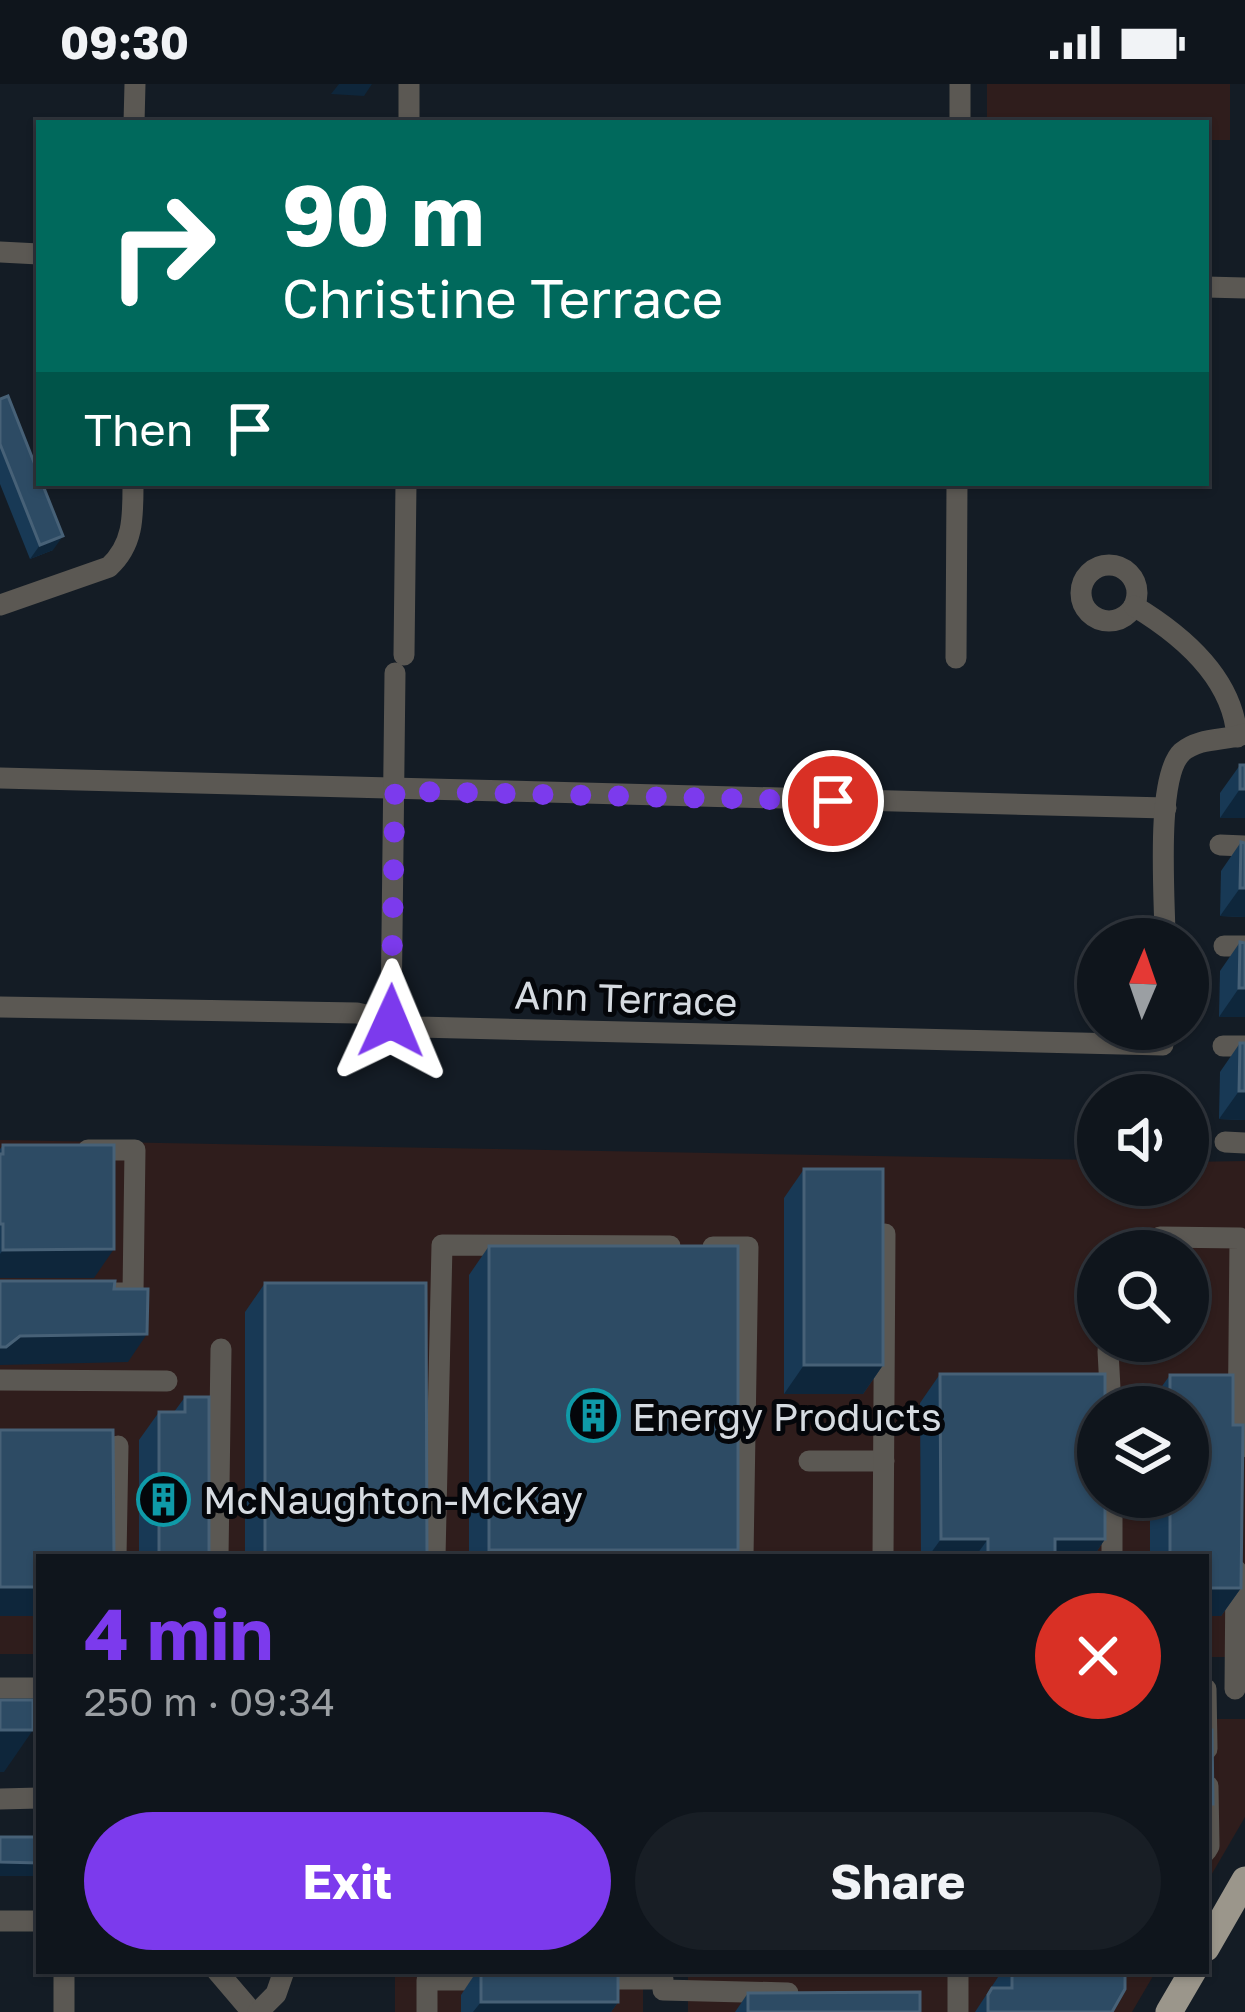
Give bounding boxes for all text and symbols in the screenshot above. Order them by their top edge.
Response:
text: 09:30 [60,15,189,69]
text: 90 m [282,164,484,264]
icon: right [84,168,240,324]
text: Christine Terrace [282,265,723,330]
icon: arrive [217,396,283,462]
text: Then [84,402,193,456]
pin [782,750,884,852]
icon: arrive [800,768,866,834]
north arrow [1077,918,1209,1050]
map controls [1077,918,1209,1518]
position arrow [328,958,454,1084]
street label: Ann Terrace [514,971,738,1025]
button: sound [1077,1074,1209,1206]
button: search [1077,1230,1209,1362]
button: layers [1077,1386,1209,1518]
building icon: Energy Products [565,1388,621,1444]
place label: Energy Products [632,1393,942,1440]
building icon: McNaughton-McKay [136,1471,192,1527]
place label: McNaughton-McKay [203,1476,583,1523]
text: 4 min [84,1589,273,1676]
button: close [1035,1593,1161,1719]
text: 250 m · 09:34 [84,1678,335,1725]
button: Exit [84,1812,611,1950]
button: Share [635,1812,1161,1950]

